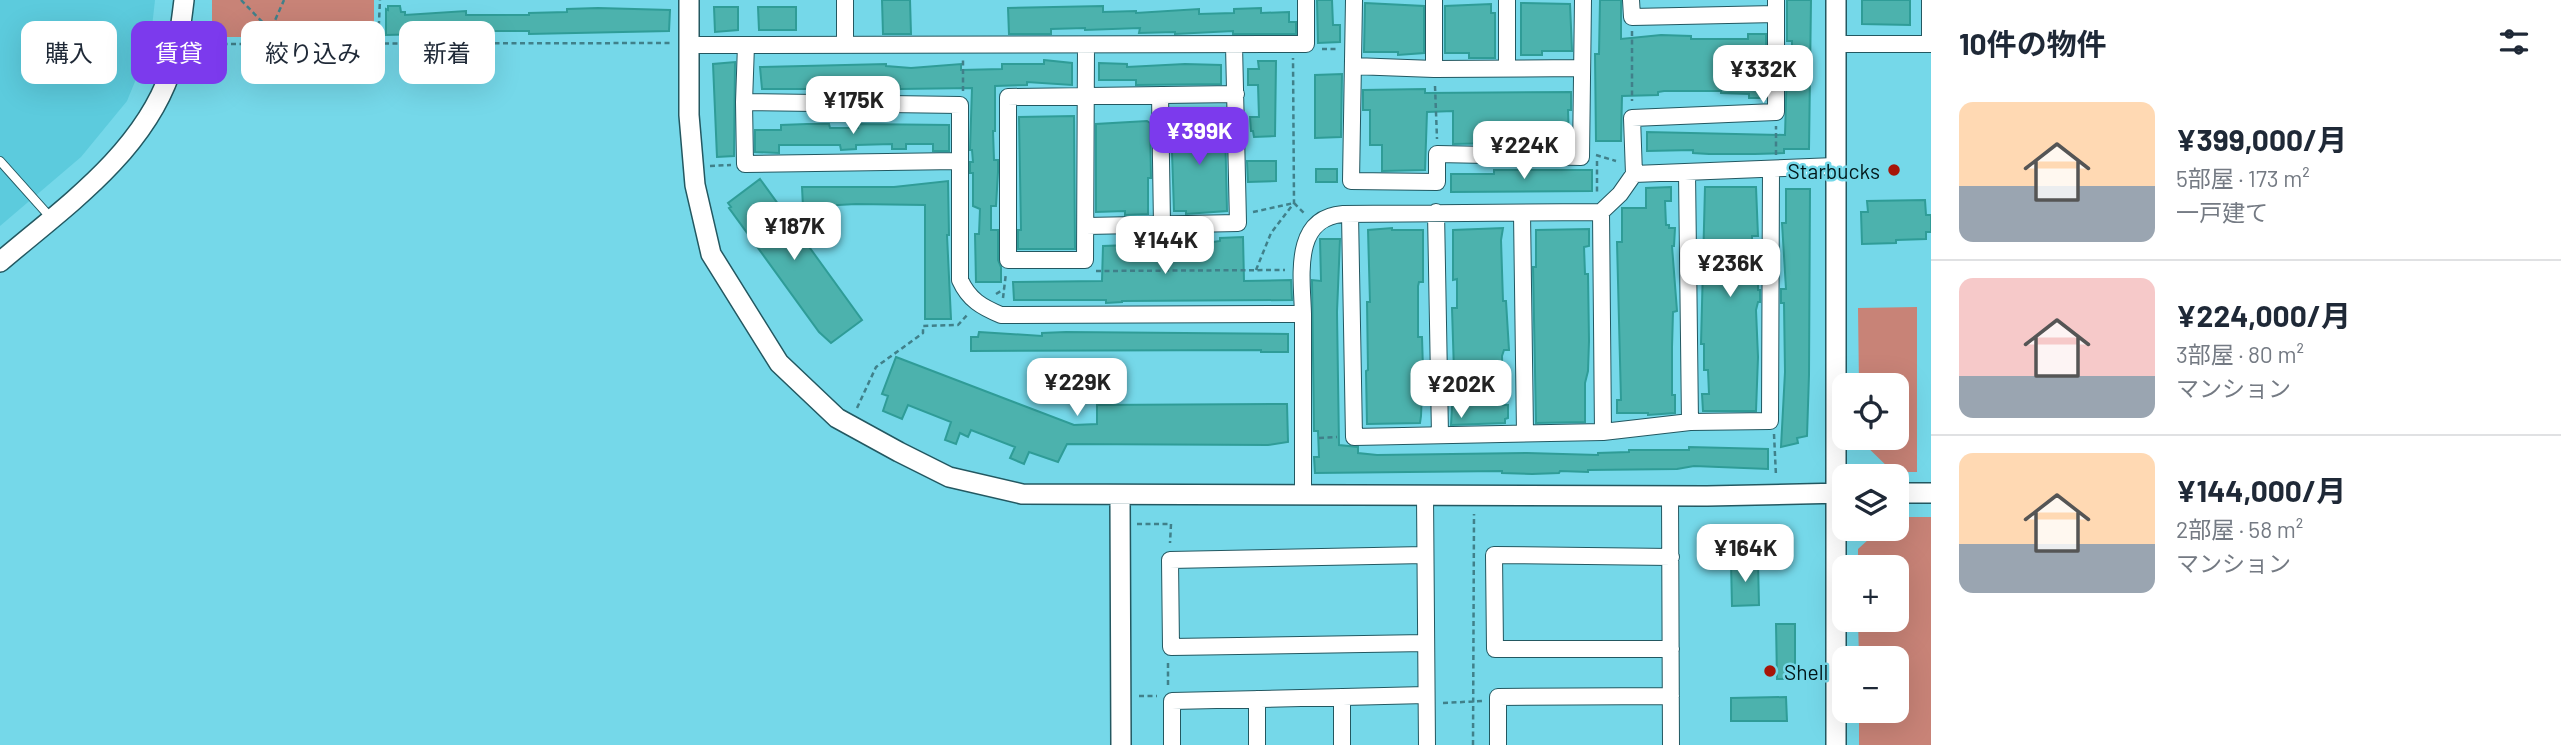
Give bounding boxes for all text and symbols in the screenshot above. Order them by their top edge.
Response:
chip: 購入 [21,21,117,84]
chip: 賃貸 [131,21,227,84]
chip: 絞り込み [241,21,385,84]
chip: 新着 [399,21,495,84]
icon: filters [2495,23,2533,61]
text: 10件の物件 [1959,25,2107,61]
pin: ¥332K [1714,46,1812,105]
text: ¥332K [1729,54,1797,82]
pin: ¥175K [804,76,902,136]
text: ¥175K [822,85,884,113]
pin: ¥399K [1150,108,1248,167]
text: ¥399K [1165,116,1233,144]
text: ¥399,000/月 [2176,121,2347,157]
pin: ¥224K [1475,122,1573,181]
text: ¥224K [1489,130,1559,158]
icon: home [2015,130,2099,214]
place label: Starbucks [1788,158,1880,183]
marker: Starbucks [1886,162,1902,178]
text: 5部屋 · 173 m² [2176,164,2310,192]
text: 一戸建て [2176,198,2268,226]
pin: ¥187K [745,202,843,262]
text: ¥187K [763,211,825,239]
pin: ¥144K [1116,216,1214,276]
text: ¥144K [1132,225,1198,253]
pin: ¥236K [1681,240,1779,299]
text: ¥236K [1696,248,1764,276]
text: ¥224,000/月 [2176,297,2351,333]
icon: home [2015,306,2099,390]
text: 3部屋 · 80 m² [2176,340,2304,368]
pin: ¥229K [1028,358,1126,418]
pin: ¥202K [1412,360,1510,420]
text: ¥229K [1043,367,1111,395]
text: ¥202K [1426,369,1496,397]
map controls [1832,373,1909,723]
button: locate [1832,373,1909,450]
text: マンション [2176,374,2291,402]
button: layers [1832,464,1909,541]
text: ¥144,000/月 [2176,472,2346,508]
icon: home [2015,481,2099,565]
text: 2部屋 · 58 m² [2176,515,2303,543]
pin: ¥164K [1696,524,1794,584]
text: ¥164K [1713,533,1777,561]
text: マンション [2176,549,2291,577]
button: + [1832,555,1909,632]
button: − [1832,646,1909,723]
place label: Shell [1784,659,1828,684]
marker: Shell [1762,663,1778,679]

